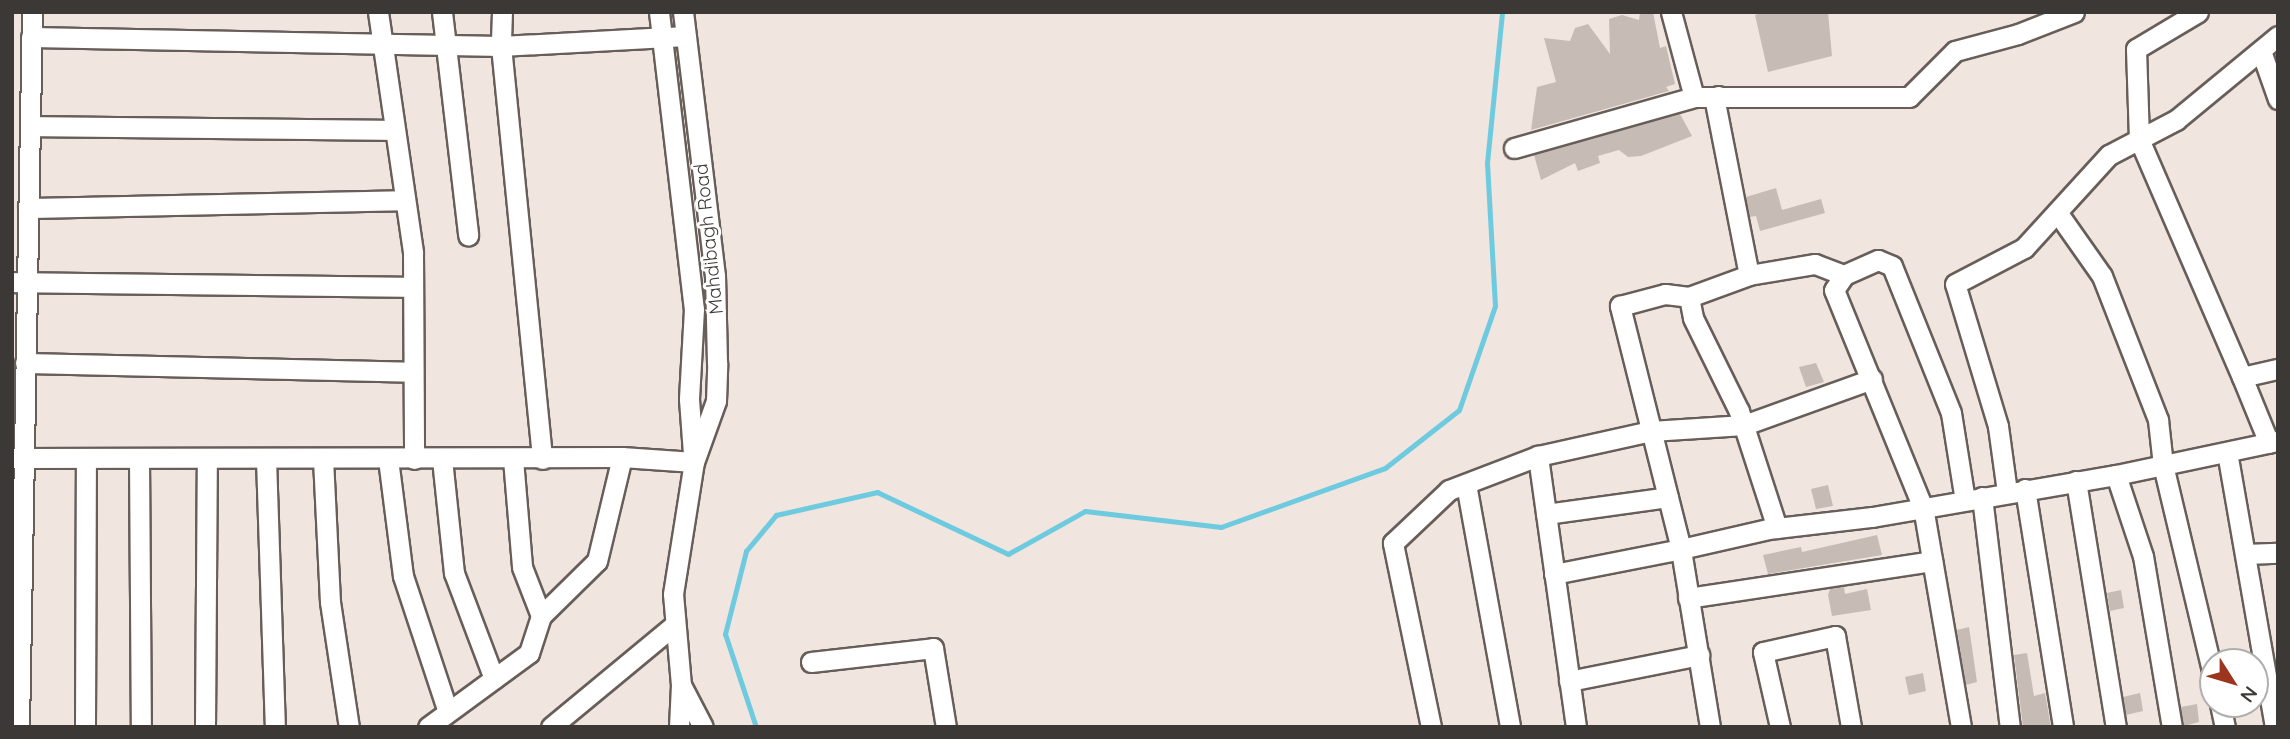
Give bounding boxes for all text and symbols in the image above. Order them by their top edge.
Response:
street label: Mahdibagh Road [690,162,728,316]
north arrow [2199,648,2269,718]
text: N [2235,682,2263,707]

